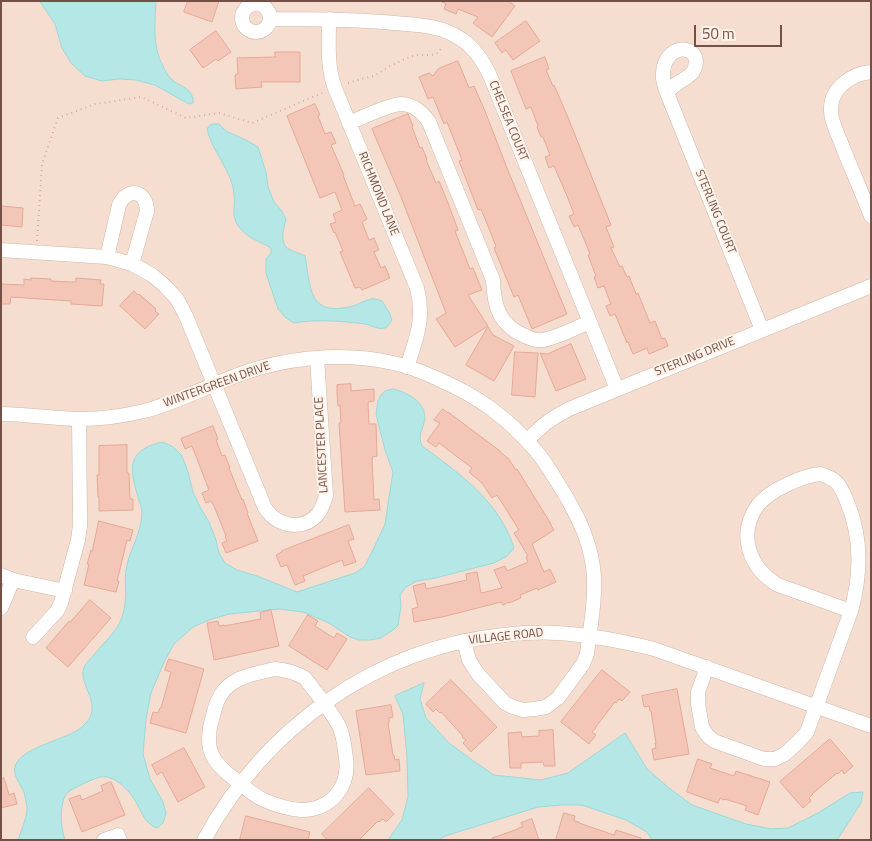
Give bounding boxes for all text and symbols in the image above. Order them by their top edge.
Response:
scale bar [697,15,784,47]
text: 50 m [702,22,735,45]
street label: CHELSEA COURT [485,79,531,163]
street label: RICHMOND LANE [355,150,401,238]
street label: STERLING COURT [692,168,738,256]
street label: STERLING DRIVE [653,334,737,380]
street label: WINTERGREEN DRIVE [162,359,272,411]
street label: LANCESTER PLACE [312,396,332,494]
street label: VILLAGE ROAD [468,626,544,648]

